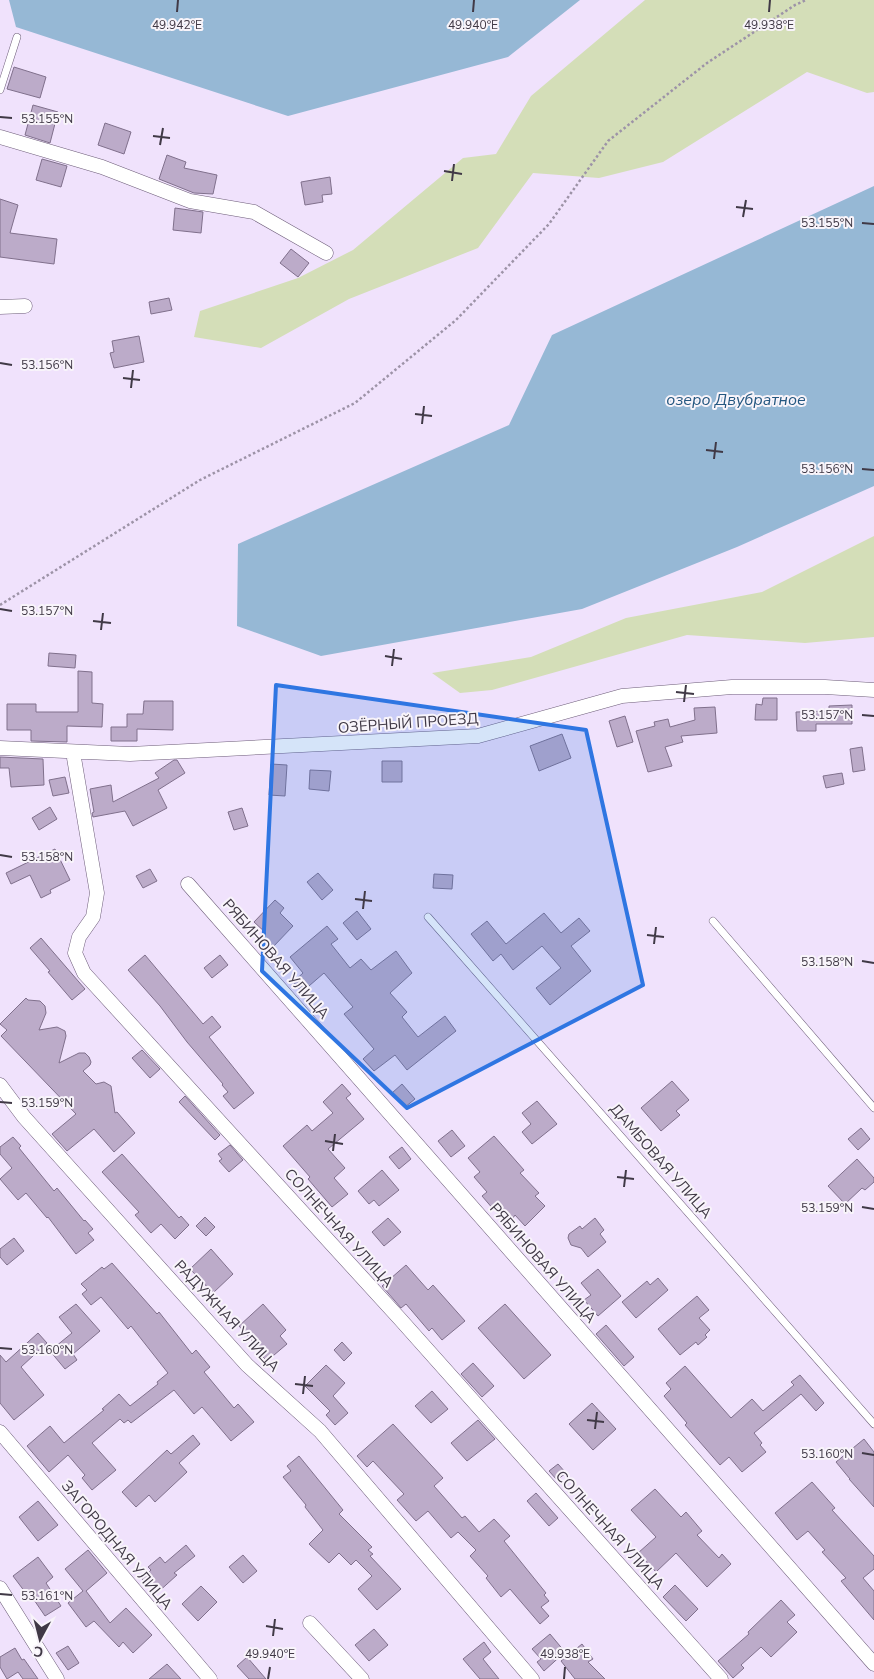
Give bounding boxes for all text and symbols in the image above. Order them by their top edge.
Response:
text: 49.942°E [152,17,202,33]
text: 49.940°E [448,17,498,33]
text: 49.938°E [744,17,794,33]
text: 53.155°N [21,111,73,127]
text: 53.155°N [801,215,853,231]
text: 53.156°N [21,357,73,373]
water label: озеро Двубратное [666,389,806,411]
text: 53.156°N [801,461,853,477]
text: 53.157°N [21,603,73,619]
text: 53.157°N [801,707,853,723]
street label: ОЗЁРНЫЙ ПРОЕЗД [337,708,479,738]
text: 53.158°N [21,849,73,865]
street label: РЯБИНОВАЯ УЛИЦА [218,895,334,1023]
text: 53.158°N [801,954,853,970]
text: 53.159°N [21,1095,73,1111]
street label: ДАМБОВАЯ УЛИЦА [605,1099,717,1223]
street label: СОЛНЕЧНАЯ УЛИЦА [280,1164,398,1292]
street label: РЯБИНОВАЯ УЛИЦА [485,1199,601,1327]
text: 53.159°N [801,1200,853,1216]
street label: РАДУЖНАЯ УЛИЦА [170,1256,284,1376]
text: 53.160°N [21,1342,73,1358]
text: 53.160°N [801,1446,853,1462]
street label: СОЛНЕЧНАЯ УЛИЦА [551,1466,669,1594]
street label: ЗАГОРОДНАЯ УЛИЦА [57,1476,177,1614]
text: 53.161°N [21,1588,73,1604]
north arrow [15,1614,65,1664]
text: С [32,1641,44,1661]
text: 49.940°E [245,1646,295,1662]
text: 49.938°E [540,1646,590,1662]

